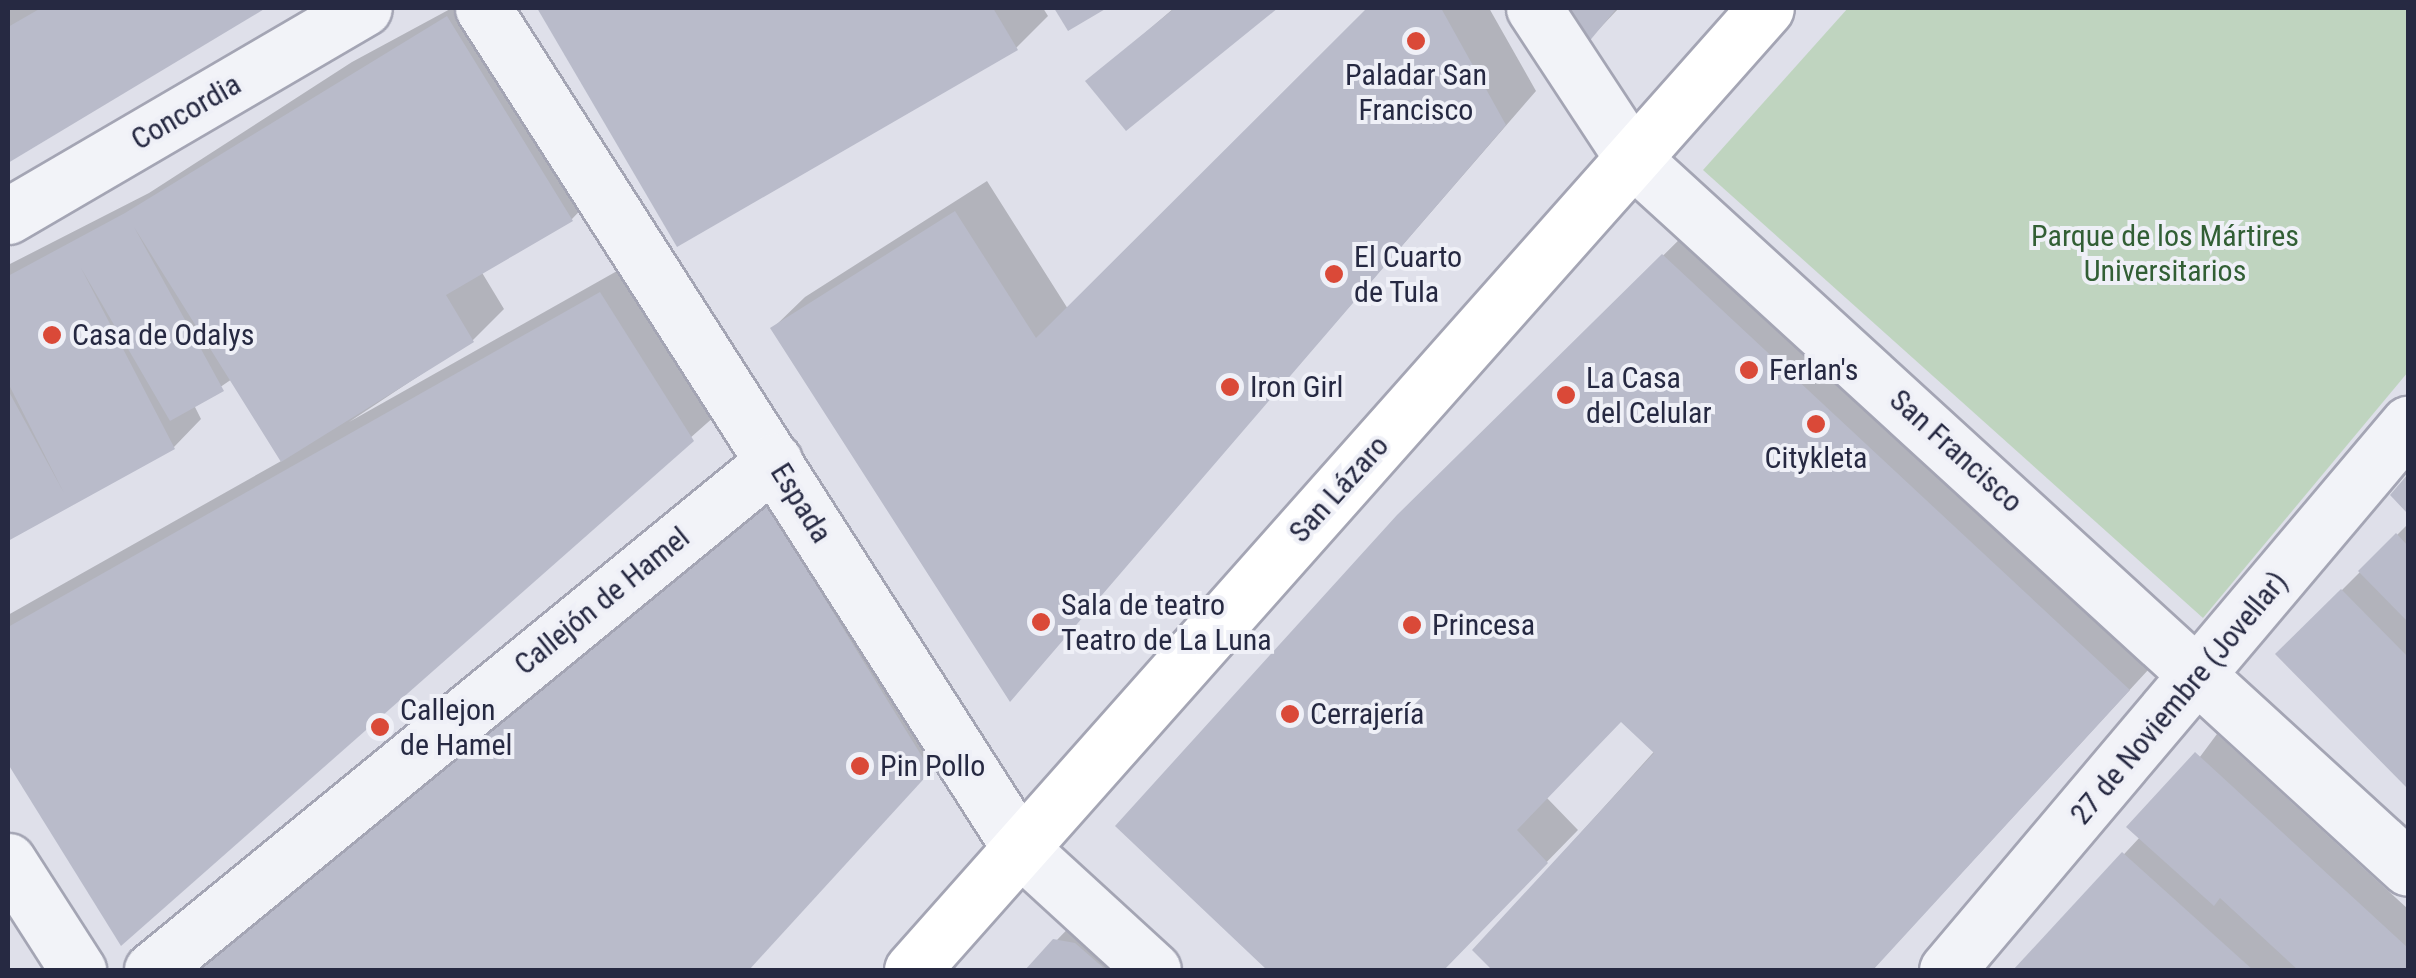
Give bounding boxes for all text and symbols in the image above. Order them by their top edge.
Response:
marker: Paladar San Francisco [1405,30,1427,52]
place label: Paladar San Francisco [1345,57,1487,128]
street label: Concordia [125,66,247,158]
park label: Parque de los Mártires Universitarios [2031,218,2299,288]
place label: El Cuarto de Tula [1354,239,1462,310]
marker: El Cuarto de Tula [1323,263,1345,285]
place label: Casa de Odalys [72,317,254,353]
marker: Casa de Odalys [41,324,63,346]
place label: Ferlan's [1769,352,1858,388]
marker: Ferlan's [1738,359,1760,381]
place label: La Casa del Celular [1586,360,1712,430]
place label: Iron Girl [1250,369,1343,405]
marker: Iron Girl [1219,376,1241,398]
street label: San Francisco [1882,382,2030,520]
marker: La Casa del Celular [1555,384,1577,406]
marker: Citykleta [1805,413,1827,435]
street label: San Lázaro [1282,428,1396,550]
place label: Citykleta [1765,440,1867,476]
street label: Espada [763,457,839,549]
street label: Callejón de Hamel [507,519,697,683]
street label: 27 de Noviembre (Jovellar) [2063,564,2295,832]
place label: Sala de teatro Teatro de La Luna [1061,587,1272,658]
place label: Princesa [1432,607,1535,643]
marker: Sala de teatro Teatro de La Luna [1030,611,1052,633]
marker: Princesa [1401,614,1423,636]
place label: Callejon de Hamel [400,692,512,762]
place label: Cerrajería [1310,696,1424,732]
marker: Cerrajería [1279,703,1301,725]
marker: Callejon de Hamel [369,716,391,738]
place label: Pin Pollo [880,748,985,784]
marker: Pin Pollo [849,755,871,777]

